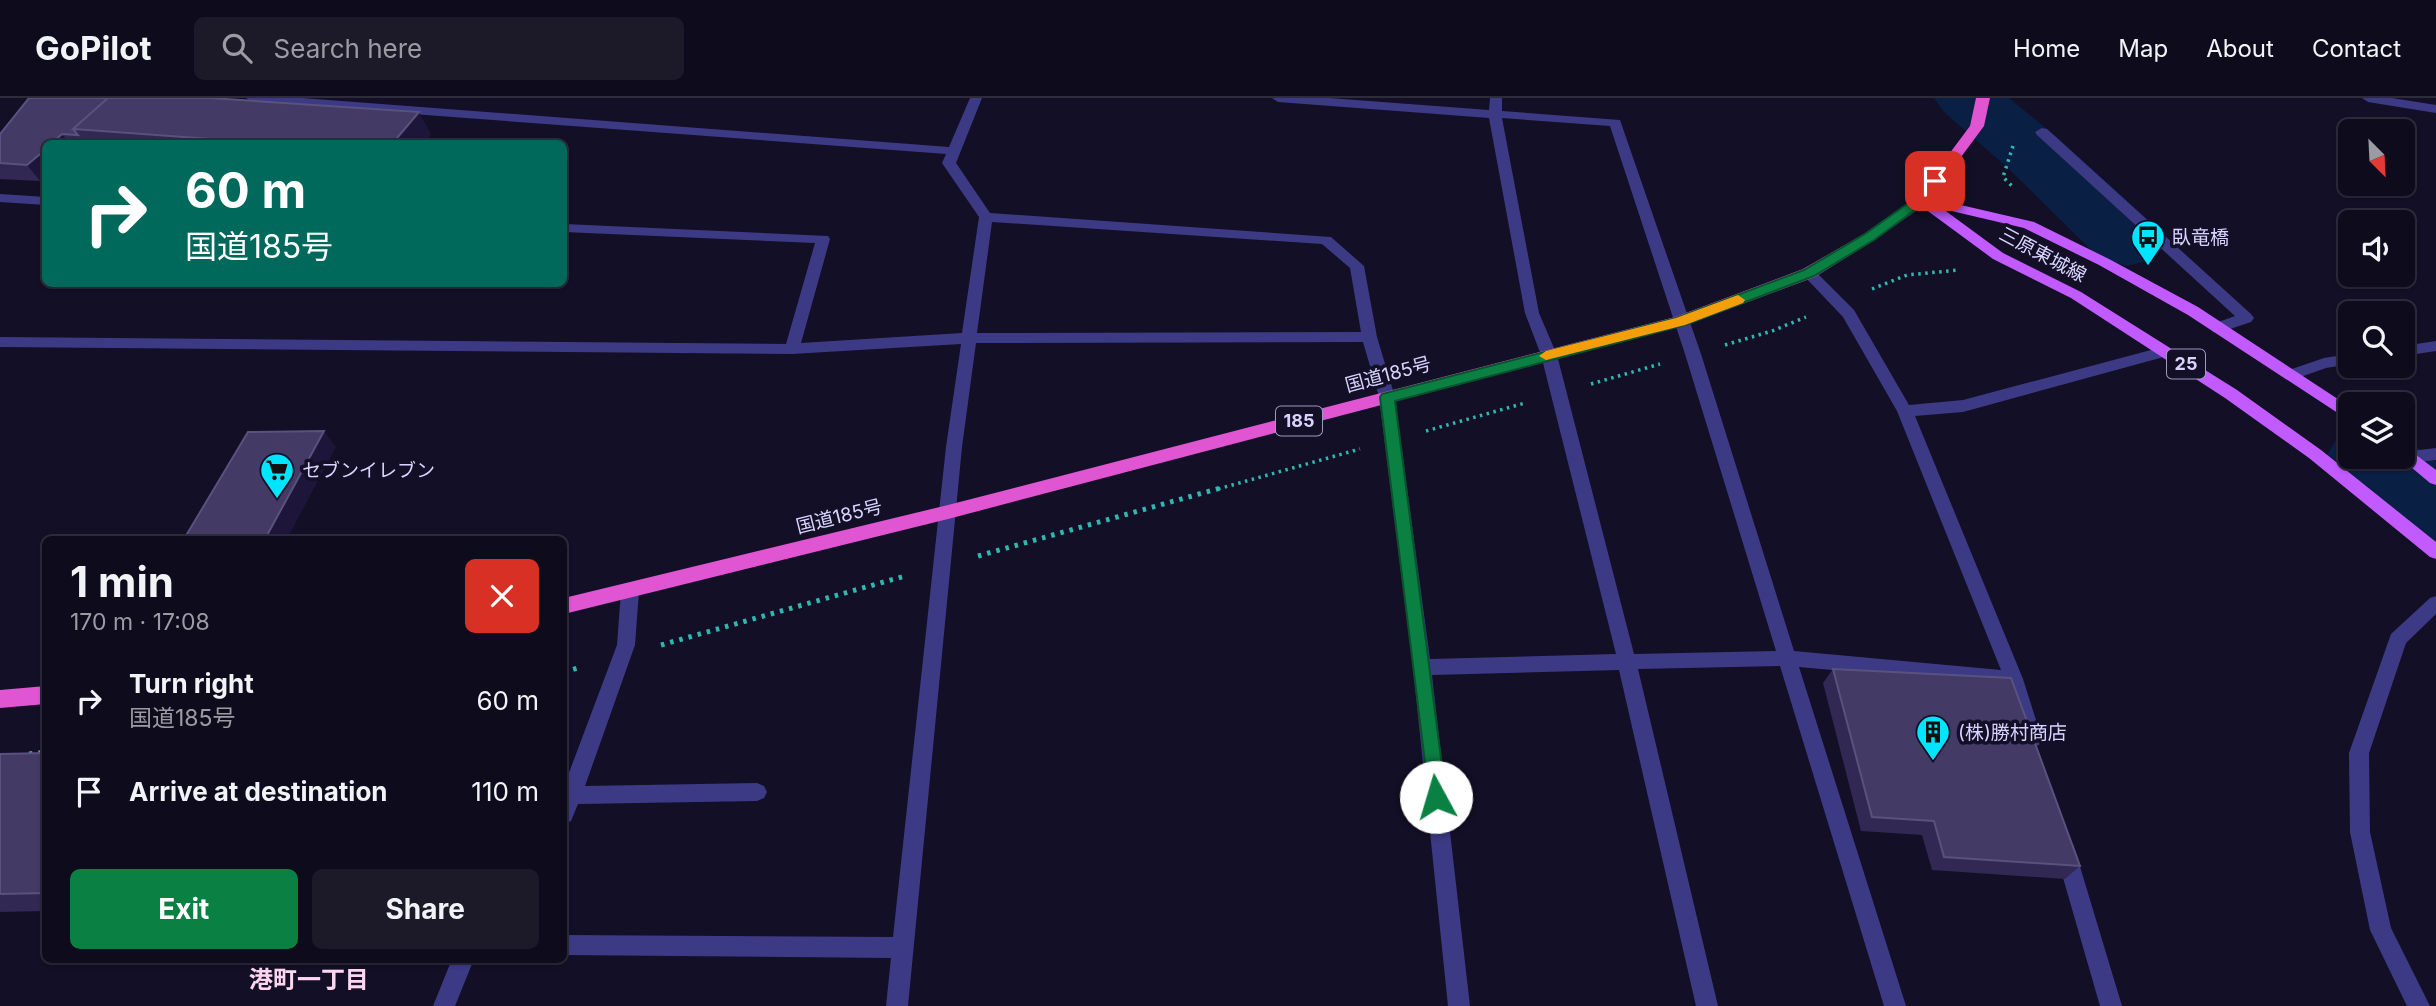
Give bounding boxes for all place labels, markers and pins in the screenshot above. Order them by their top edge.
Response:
pin [1905,151,1965,211]
bus stop icon: 臥竜橋 [2129,218,2167,267]
place label: 臥竜橋 [2172,226,2229,249]
supermarket icon: セブンイレブン [258,451,296,500]
place label: セブンイレブン [302,459,435,482]
building icon: (株)勝村商店 [1914,713,1952,762]
place label: (株)勝村商店 [1958,721,2067,744]

